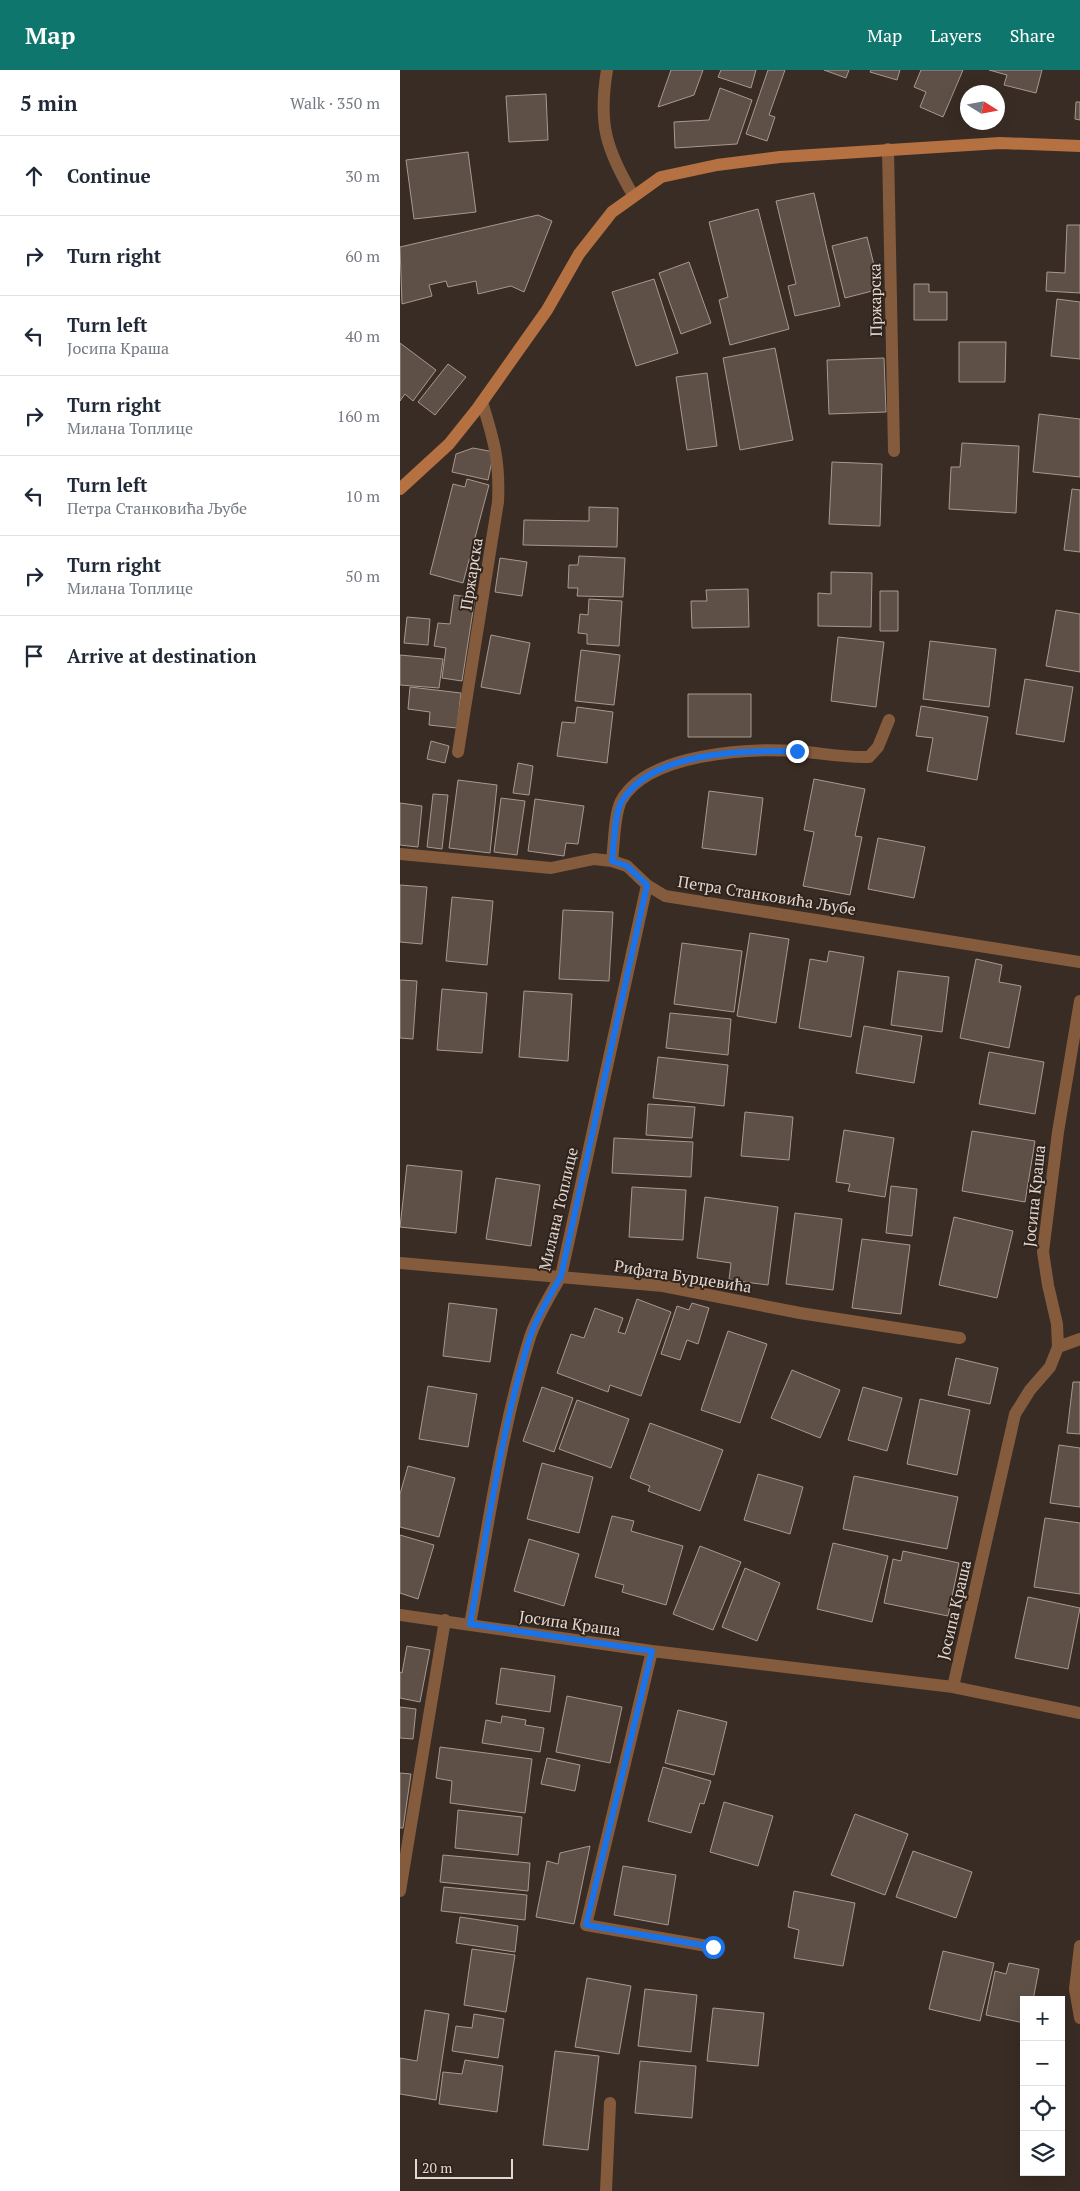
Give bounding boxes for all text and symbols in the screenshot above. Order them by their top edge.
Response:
text: Map [25,19,75,51]
text: Map [867,23,902,47]
text: Layers [930,23,982,47]
text: Share [1010,23,1055,47]
north arrow [960,85,1005,130]
text: 5 min [20,89,77,117]
text: Walk · 350 m [290,92,380,114]
icon: ahead [20,162,48,190]
text: Continue [67,163,151,188]
text: 30 m [345,165,380,187]
icon: right [20,242,48,270]
text: Turn right [67,243,161,268]
text: 60 m [345,245,380,267]
street label: Пржарска [863,263,887,337]
text: Turn left [67,312,148,337]
icon: left [20,322,48,350]
text: 40 m [345,325,380,347]
text: Јосипа Краша [67,337,169,359]
text: Turn right [67,392,161,417]
icon: right [20,402,48,430]
text: 160 m [337,405,380,427]
text: Милана Топлице [67,417,193,439]
text: Turn left [67,472,148,497]
icon: left [20,482,48,510]
text: 10 m [345,485,380,507]
text: Петра Станковића Љубе [67,497,247,519]
street label: Пржарска [454,536,488,612]
text: Turn right [67,552,161,577]
icon: right [20,562,48,590]
text: 50 m [345,565,380,587]
text: Милана Топлице [67,577,193,599]
icon: arrive [20,642,48,670]
text: Arrive at destination [67,643,256,668]
route end [786,740,809,763]
street label: Петра Станковића Љубе [676,870,858,920]
street label: Јосипа Краша [1018,1144,1050,1248]
street label: Милана Топлице [533,1145,583,1273]
street label: Рифата Бурџевића [613,1254,753,1298]
street label: Јосипа Краша [932,1558,976,1662]
street label: Јосипа Краша [518,1605,622,1641]
route start [702,1936,725,1959]
map controls [1020,1996,1065,2176]
button: + [1020,1996,1065,2041]
button: − [1020,2041,1065,2086]
button: locate [1020,2086,1065,2131]
button: layers [1020,2131,1065,2176]
scale bar [415,2156,512,2179]
text: 20 m [422,2158,452,2177]

